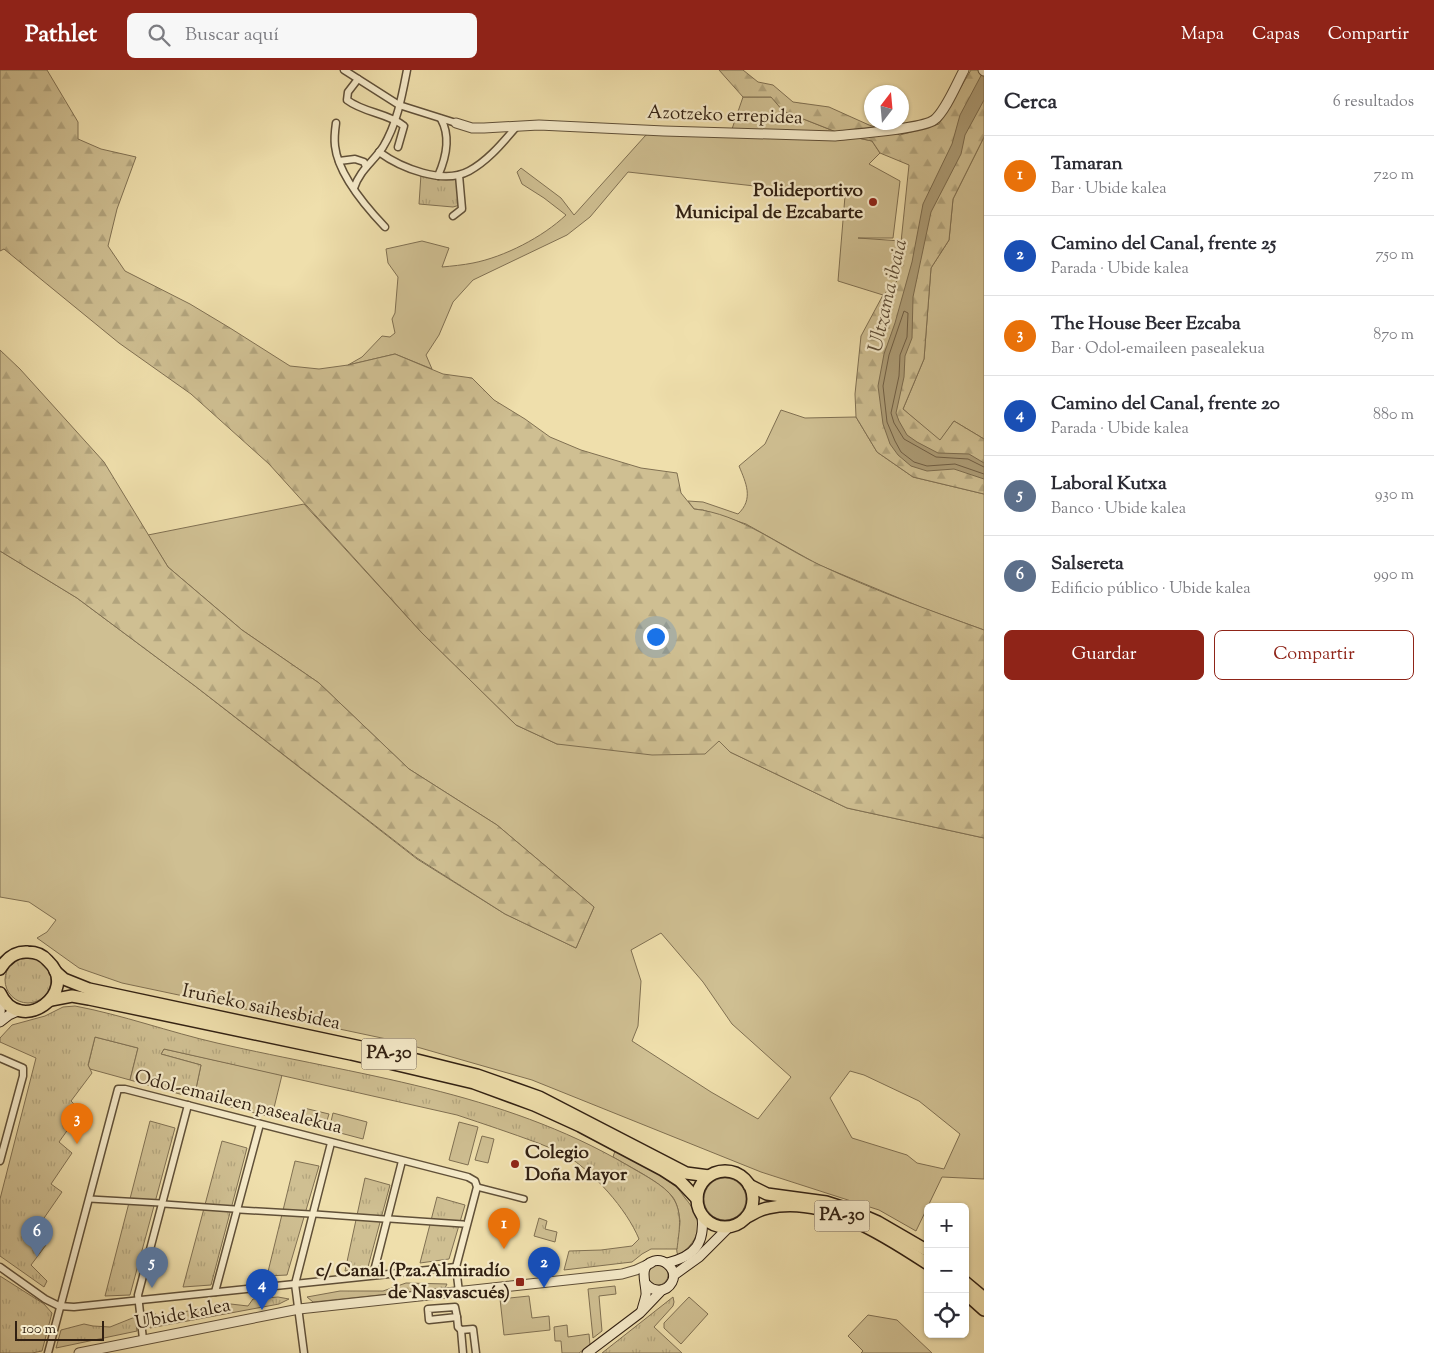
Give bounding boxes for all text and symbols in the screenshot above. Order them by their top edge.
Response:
search box [127,13,477,58]
text: Pathlet [25,18,97,52]
icon: search [145,21,173,49]
text: Buscar aquí [185,22,279,49]
text: Mapa [1181,22,1224,48]
text: Capas [1252,22,1300,48]
text: Compartir [1328,22,1409,48]
north arrow [864,85,909,130]
text: Cerca [1004,88,1057,118]
text: 6 resultados [1333,91,1414,114]
street label: Azotzeko errepidea [647,100,803,132]
text: Tamaran [1051,151,1123,178]
text: 1 [1017,164,1023,187]
text: 720 m [1374,164,1414,187]
place label: Polideportivo Municipal de Ezcabarte [675,178,864,227]
text: Bar · Ubide kalea [1051,178,1167,201]
marker: Polideportivo Municipal de Ezcabarte [867,196,879,208]
text: Camino del Canal, frente 25 [1051,231,1276,258]
water label: Ultzama ibaia [862,237,916,355]
text: 2 [1016,244,1024,267]
text: 750 m [1375,244,1414,267]
text: Parada · Ubide kalea [1051,258,1189,281]
text: The House Beer Ezcaba [1051,311,1241,338]
text: 3 [1017,324,1023,347]
text: 870 m [1373,324,1414,347]
text: Bar · Odol-emaileen pasealekua [1051,338,1265,361]
text: Camino del Canal, frente 20 [1051,391,1280,418]
text: 4 [1016,404,1024,427]
text: 880 m [1373,404,1414,427]
text: Parada · Ubide kalea [1051,418,1189,441]
text: Laboral Kutxa [1051,471,1167,498]
text: 5 [1017,484,1023,507]
text: 930 m [1375,484,1414,507]
text: Banco · Ubide kalea [1051,498,1186,521]
text: Salsereta [1051,551,1124,578]
text: 6 [1016,564,1024,587]
text: 990 m [1373,564,1414,587]
text: Edificio público · Ubide kalea [1051,578,1251,601]
your location [643,624,669,650]
button: Guardar [1004,630,1204,680]
button: Compartir [1214,630,1414,680]
street label: Iruñeko saihesbidea [179,978,343,1038]
road number: PA-30 [362,1039,416,1070]
street label: Odol-emaileen pasealekua [131,1064,345,1142]
pin: 3 [61,1103,93,1144]
place label: Colegio Doña Mayor [525,1140,628,1189]
marker: Colegio Doña Mayor [509,1158,521,1170]
road number: PA-30 [814,1200,870,1232]
map controls [924,1203,969,1338]
button: + [924,1203,969,1248]
pin: 1 [488,1208,520,1249]
pin: 6 [21,1216,53,1257]
pin: 5 [136,1247,168,1288]
pin: 2 [528,1247,560,1288]
button: − [924,1248,969,1293]
place label: c/ Canal (Pza.Almiradío de Nasvascués) [316,1258,511,1307]
pin: 4 [246,1269,278,1310]
marker: c/ Canal (Pza.Almiradío de Nasvascués) [514,1276,526,1288]
street label: Ubide kalea [133,1292,233,1337]
button: locate [924,1293,969,1338]
scale bar [15,1318,104,1341]
text: 100 m [22,1320,56,1340]

